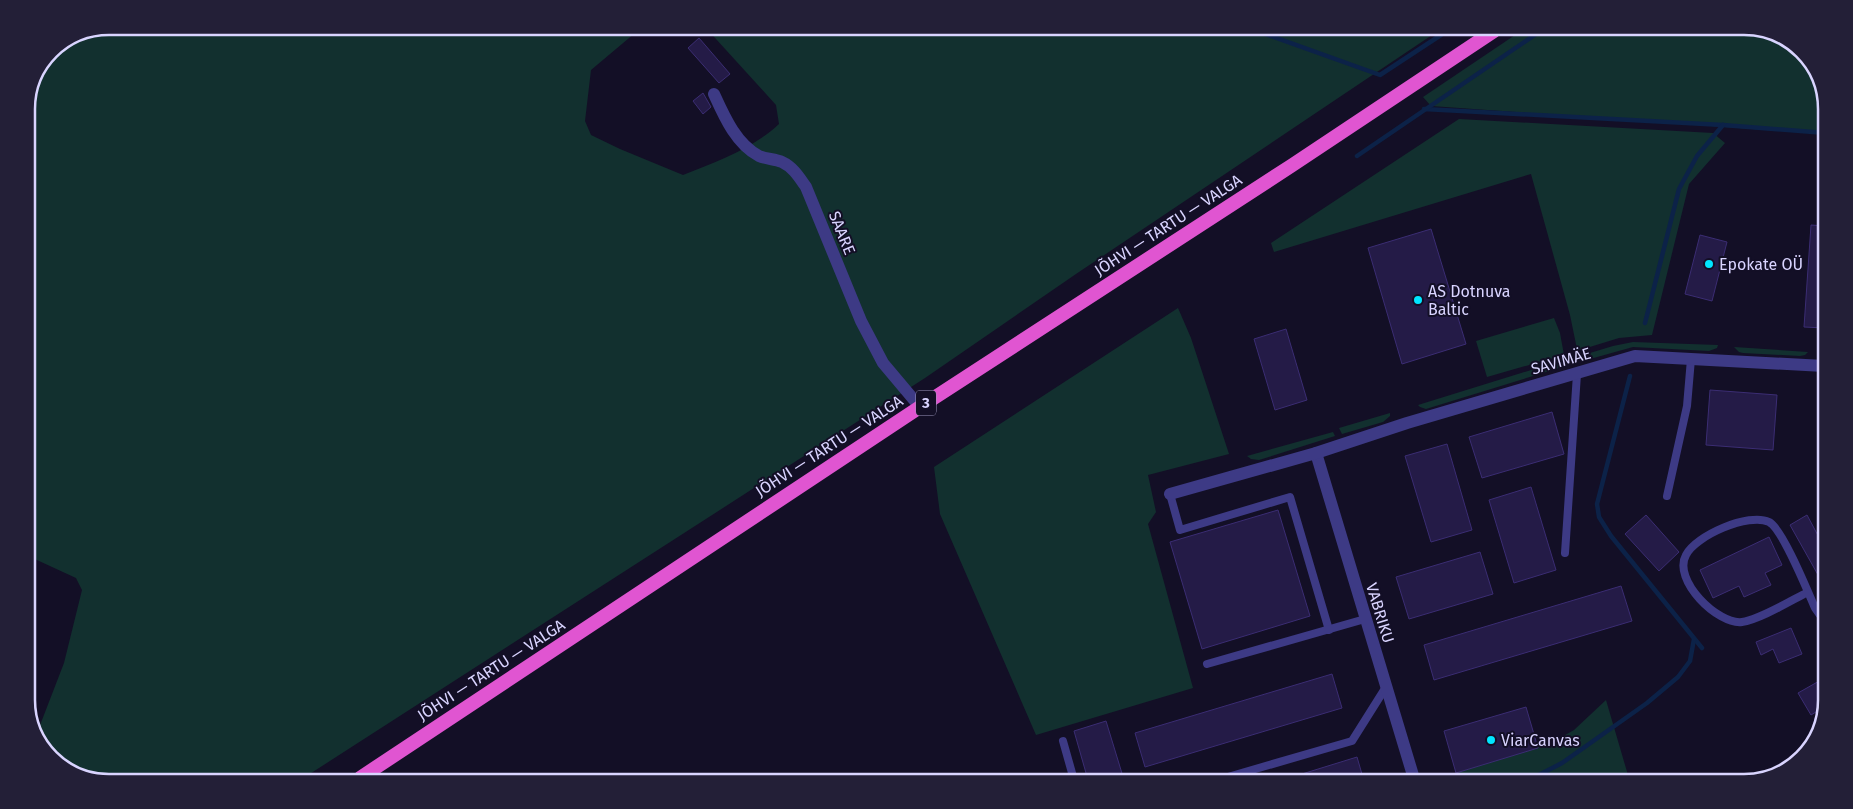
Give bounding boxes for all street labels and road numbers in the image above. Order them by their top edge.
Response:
street label: JÕHVI — TARTU — VALGA [1091,170,1246,280]
street label: SAARE [825,208,859,258]
street label: SAVIMÄE [1529,343,1593,379]
road number: 3 [916,390,936,416]
street label: JÕHVI — TARTU — VALGA [752,391,907,501]
street label: VABRIKU [1362,581,1398,645]
street label: JÕHVI — TARTU — VALGA [414,615,569,725]

